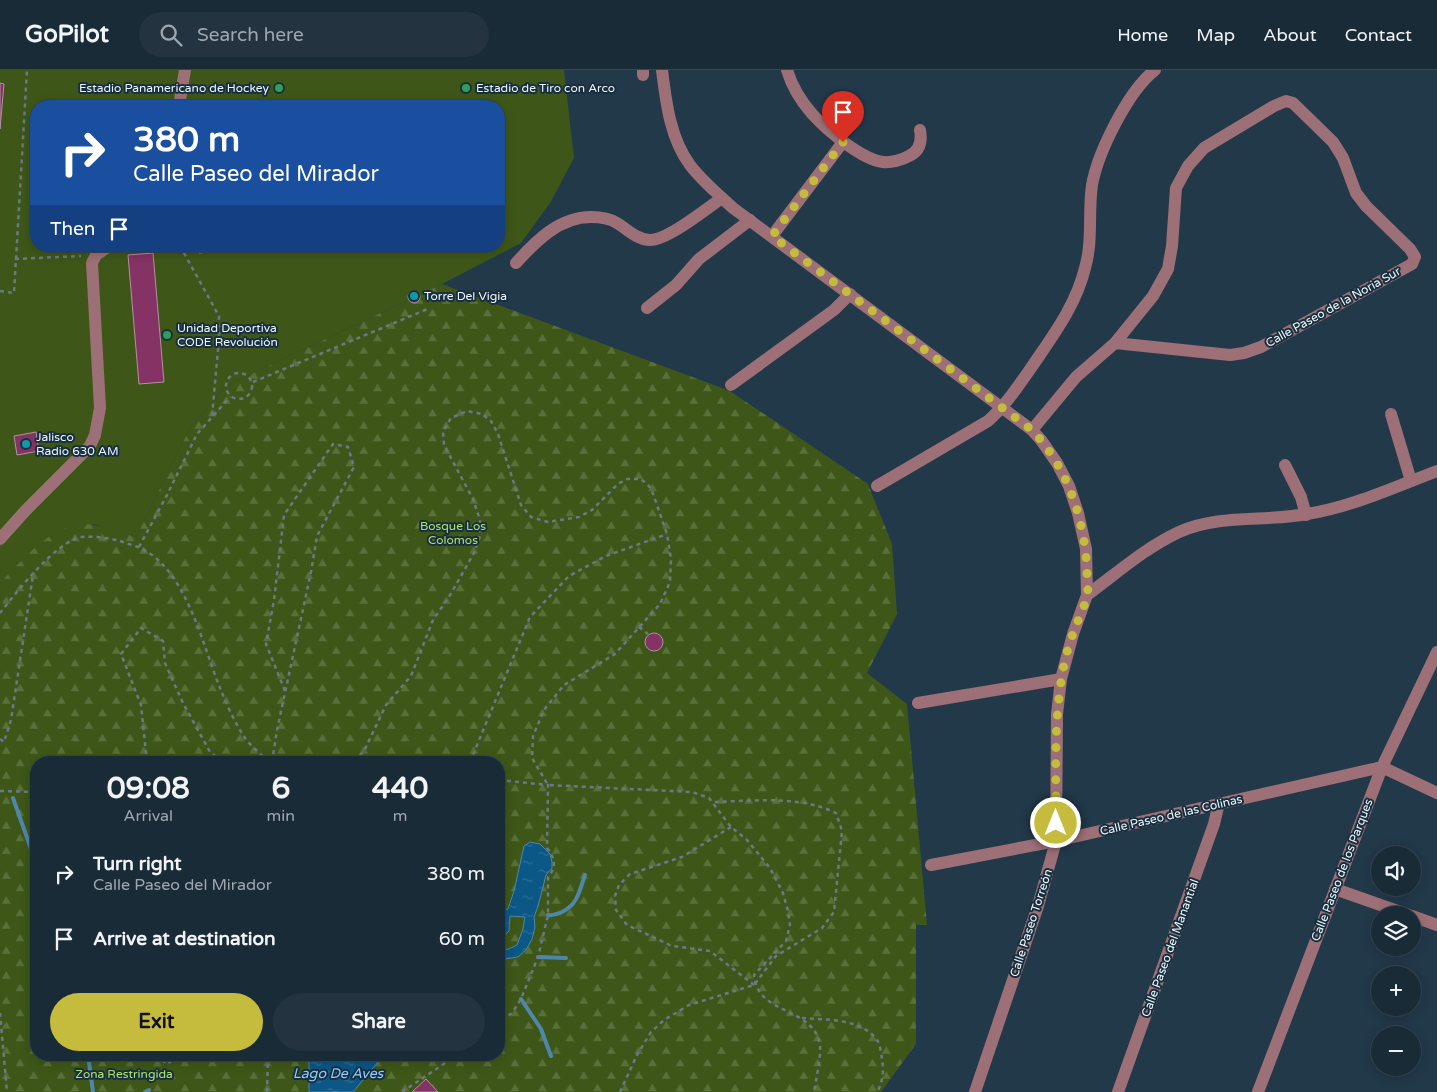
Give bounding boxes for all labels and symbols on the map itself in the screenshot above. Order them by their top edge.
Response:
place label: Estadio Panamericano de Hockey [79,81,270,95]
place label: Estadio de Tiro con Arco [476,81,615,95]
marker: Estadio Panamericano de Hockey [273,82,285,94]
marker: Estadio de Tiro con Arco [460,82,472,94]
pin [822,91,864,142]
street label: Calle Paseo de la Noria Sur [1263,264,1403,350]
place label: Torre Del Vigia [424,289,507,303]
marker: Torre Del Vigia [408,290,420,302]
place label: Unidad Deportiva CODE Revolución [177,321,278,349]
marker: Unidad Deportiva CODE Revolución [161,329,173,341]
place label: Jalisco Radio 630 AM [36,430,119,458]
marker: Jalisco Radio 630 AM [20,438,32,450]
park label: Bosque Los Colomos [420,519,486,547]
street label: Calle Paseo de las Colinas [1098,792,1244,838]
position arrow [1029,796,1081,848]
street label: Calle Paseo de los Parques [1308,797,1376,943]
street label: Calle Paseo Torreón [1007,867,1055,979]
street label: Calle Paseo del Manantial [1138,877,1202,1019]
water label: Lago De Aves [293,1065,385,1082]
park label: Zona Restringida [75,1067,173,1081]

